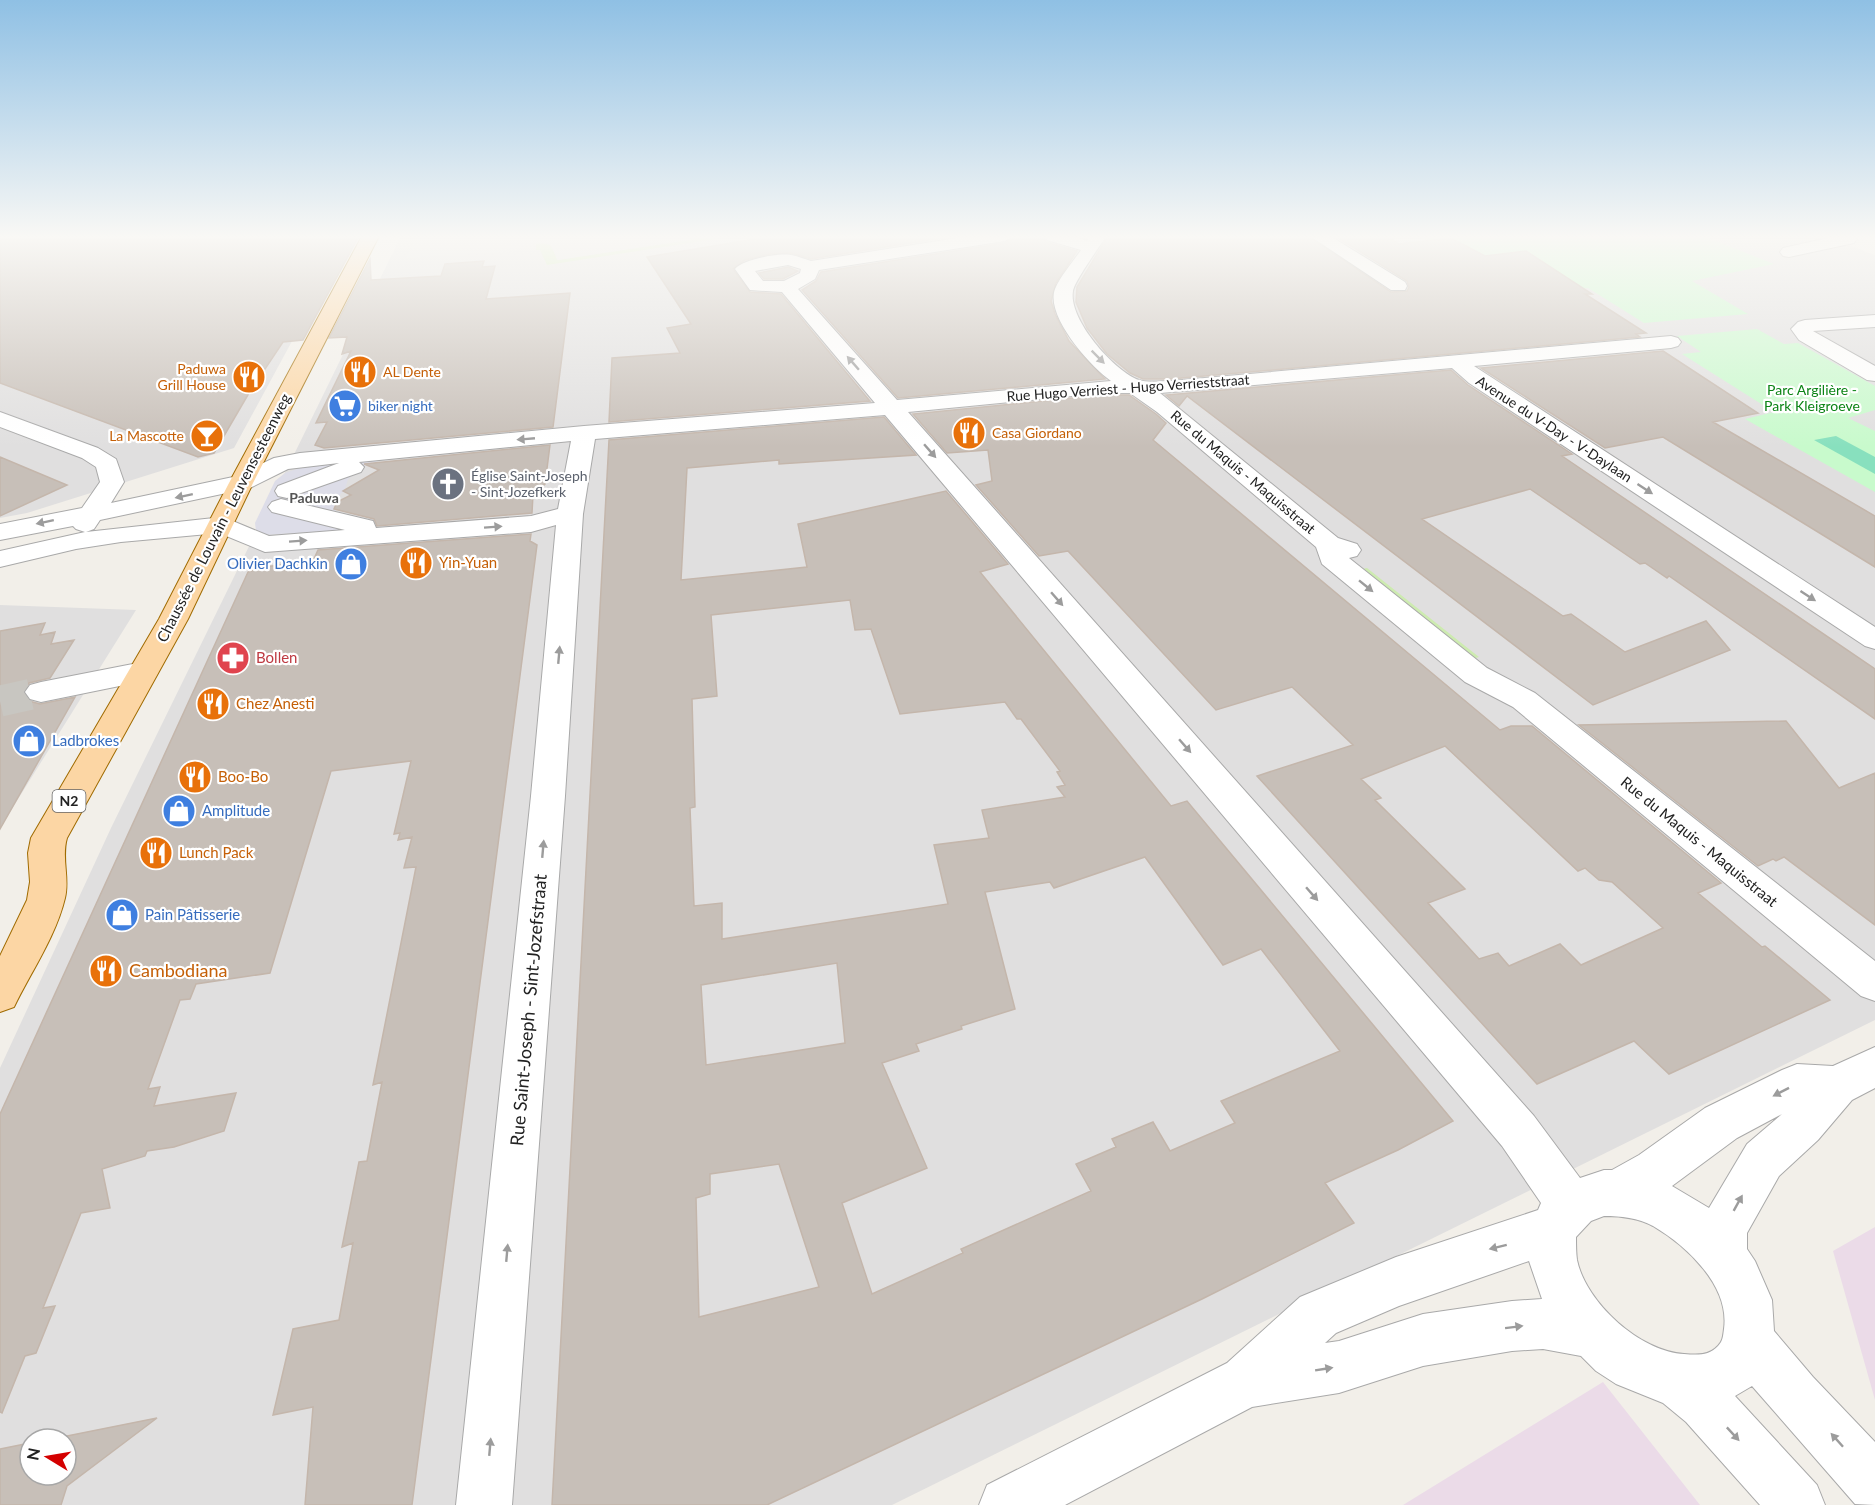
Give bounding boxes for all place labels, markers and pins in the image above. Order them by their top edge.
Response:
restaurant icon: AL Dente [342,354,378,390]
restaurant icon: Paduwa Grill House [231,359,267,395]
place label: Paduwa Grill House [158,360,226,393]
place label: AL Dente [383,363,441,380]
supermarket icon: biker night [327,388,363,424]
place label: biker night [368,397,433,414]
restaurant icon: Casa Giordano [951,415,987,451]
bar icon: La Mascotte [189,418,225,454]
place label: Casa Giordano [992,424,1082,441]
place label: La Mascotte [109,427,184,444]
church icon: Église Saint-Joseph - Sint-Jozefkerk [430,466,466,502]
place label: Église Saint-Joseph - Sint-Jozefkerk [471,467,588,500]
restaurant icon: Yin-Yuan [398,545,434,581]
shop icon: Olivier Dachkin [333,546,369,582]
place label: Yin-Yuan [439,553,497,571]
place label: Olivier Dachkin [227,554,328,572]
pharmacy icon: Bollen [215,640,251,676]
place label: Bollen [256,648,297,666]
restaurant icon: Chez Anesti [195,686,231,722]
place label: Chez Anesti [236,694,315,712]
shop icon: Ladbrokes [11,723,47,759]
place label: Ladbrokes [52,731,119,749]
restaurant icon: Boo-Bo [177,759,213,795]
place label: Boo-Bo [218,767,268,785]
shop icon: Amplitude [161,793,197,829]
place label: Amplitude [202,801,270,819]
restaurant icon: Lunch Pack [138,835,174,871]
place label: Lunch Pack [179,843,254,861]
shop icon: Pain Pâtisserie [104,897,140,933]
place label: Pain Pâtisserie [145,905,240,923]
restaurant icon: Cambodiana [88,953,124,989]
place label: Cambodiana [129,959,227,981]

